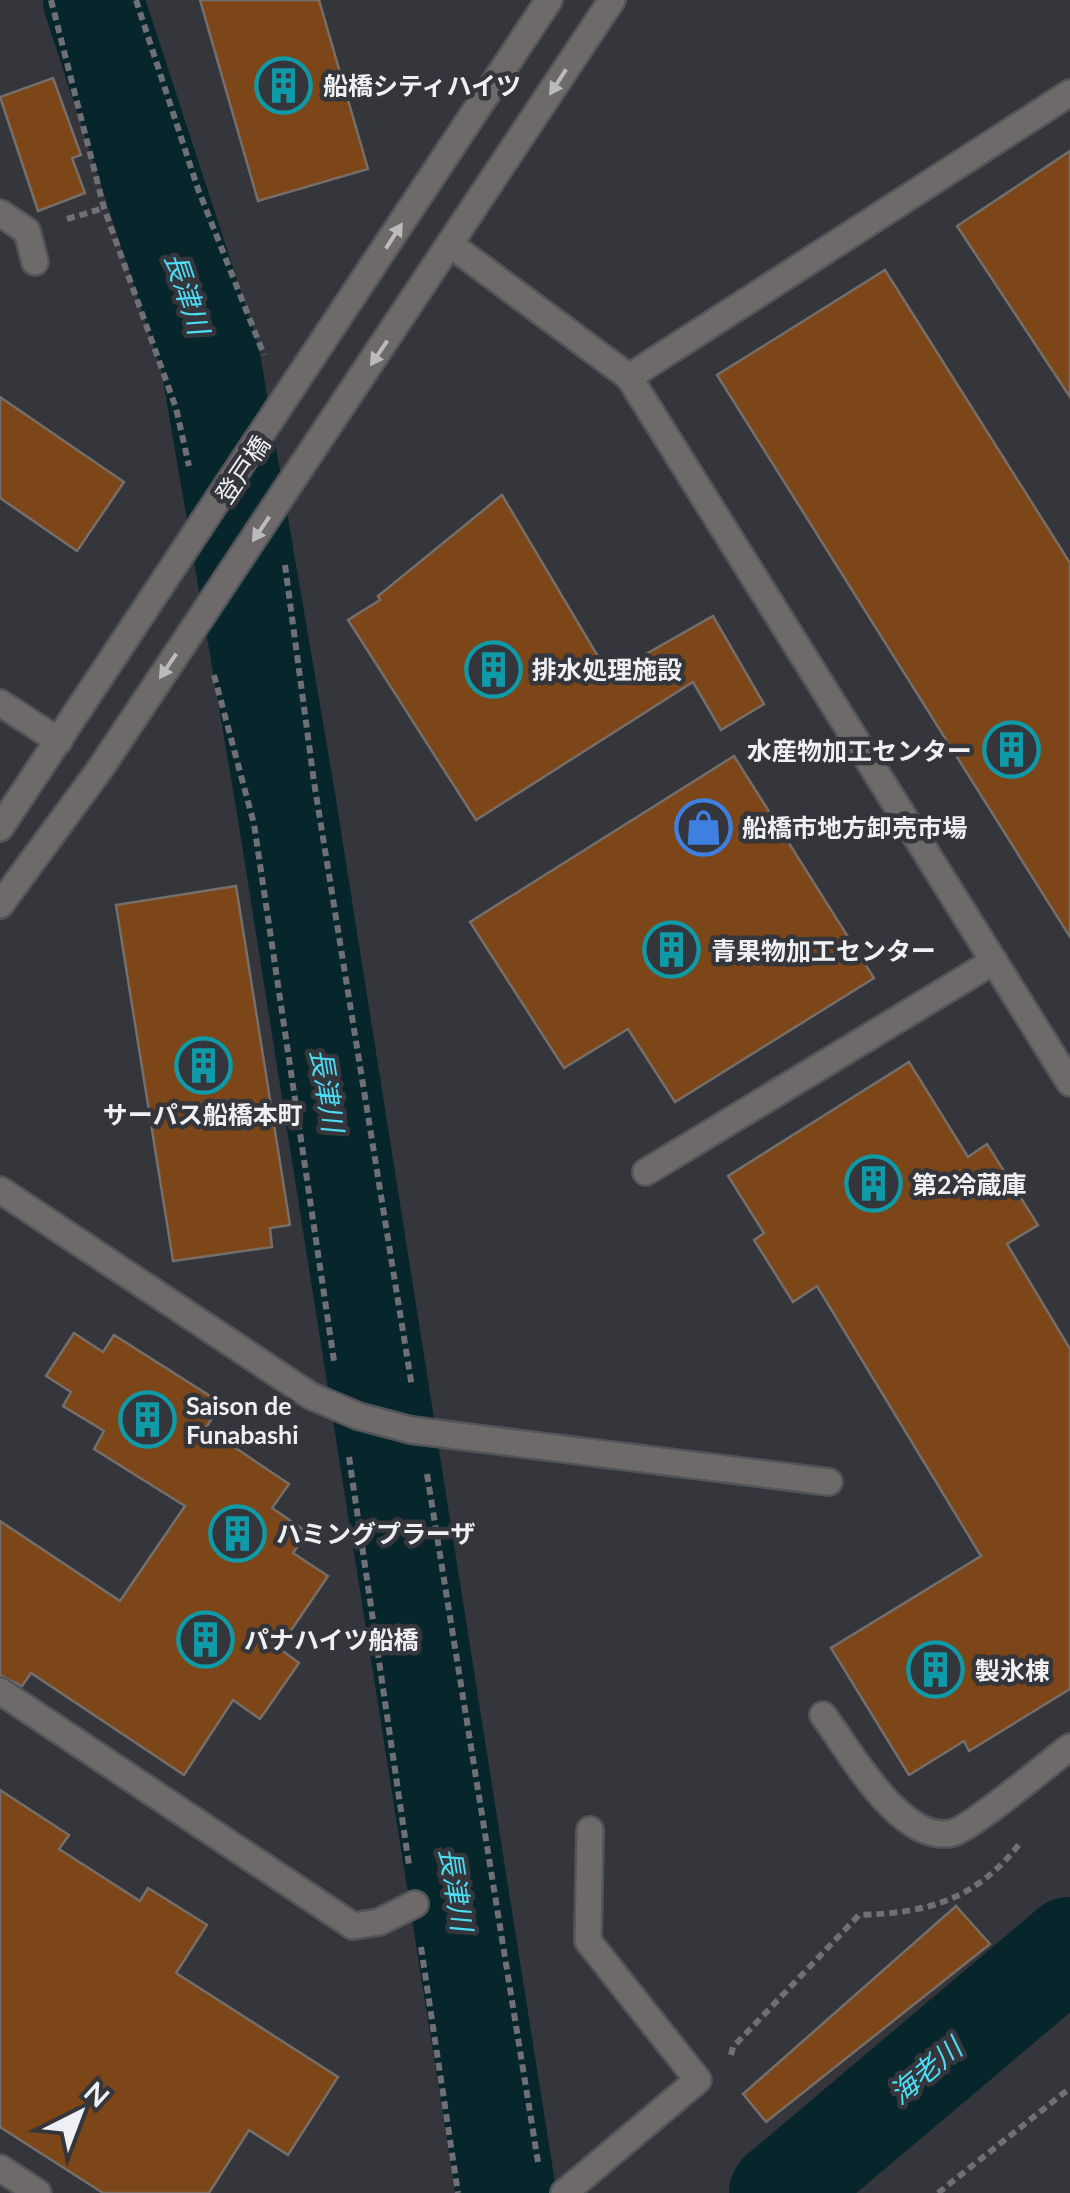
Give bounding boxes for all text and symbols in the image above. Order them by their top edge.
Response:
building icon: 船橋シティハイツ [254,55,314,115]
one-way arrow [550,68,568,95]
place label: 船橋シティハイツ [323,70,521,100]
one-way arrow [385,223,403,250]
water label: 長津川 [159,248,218,341]
one-way arrow [371,339,389,366]
street label: 登戸橋 [209,430,275,508]
one-way arrow [252,516,270,543]
building icon: 排水処理施設 [463,639,523,699]
one-way arrow [159,653,178,680]
place label: 排水処理施設 [532,654,682,684]
building icon: 水産物加工センター [981,720,1041,780]
place label: 水産物加工センター [747,735,972,765]
shop icon: 船橋市地方卸売市場 [673,797,733,857]
place label: 船橋市地方卸売市場 [742,812,967,842]
building icon: 青果物加工センター [642,920,702,980]
place label: 青果物加工センター [711,935,936,965]
building icon: サーパス船橋本町 [173,1035,233,1095]
water label: 長津川 [305,1046,352,1137]
place label: サーパス船橋本町 [103,1099,303,1129]
building icon: 第2冷蔵庫 [843,1154,903,1214]
place label: 第2冷蔵庫 [912,1169,1027,1199]
building icon: Saison de Funabashi [117,1389,177,1449]
place label: Saison de Funabashi [186,1390,298,1449]
building icon: ハミングプラーザ [207,1503,267,1563]
place label: ハミングプラーザ [276,1518,476,1548]
building icon: パナハイツ船橋 [175,1609,235,1669]
place label: パナハイツ船橋 [244,1624,419,1654]
building icon: 製氷棟 [906,1640,966,1700]
place label: 製氷棟 [975,1655,1050,1685]
water label: 長津川 [434,1845,481,1936]
water label: 海老川 [882,2028,970,2110]
north arrow [30,2063,130,2163]
text: N [78,2074,117,2114]

